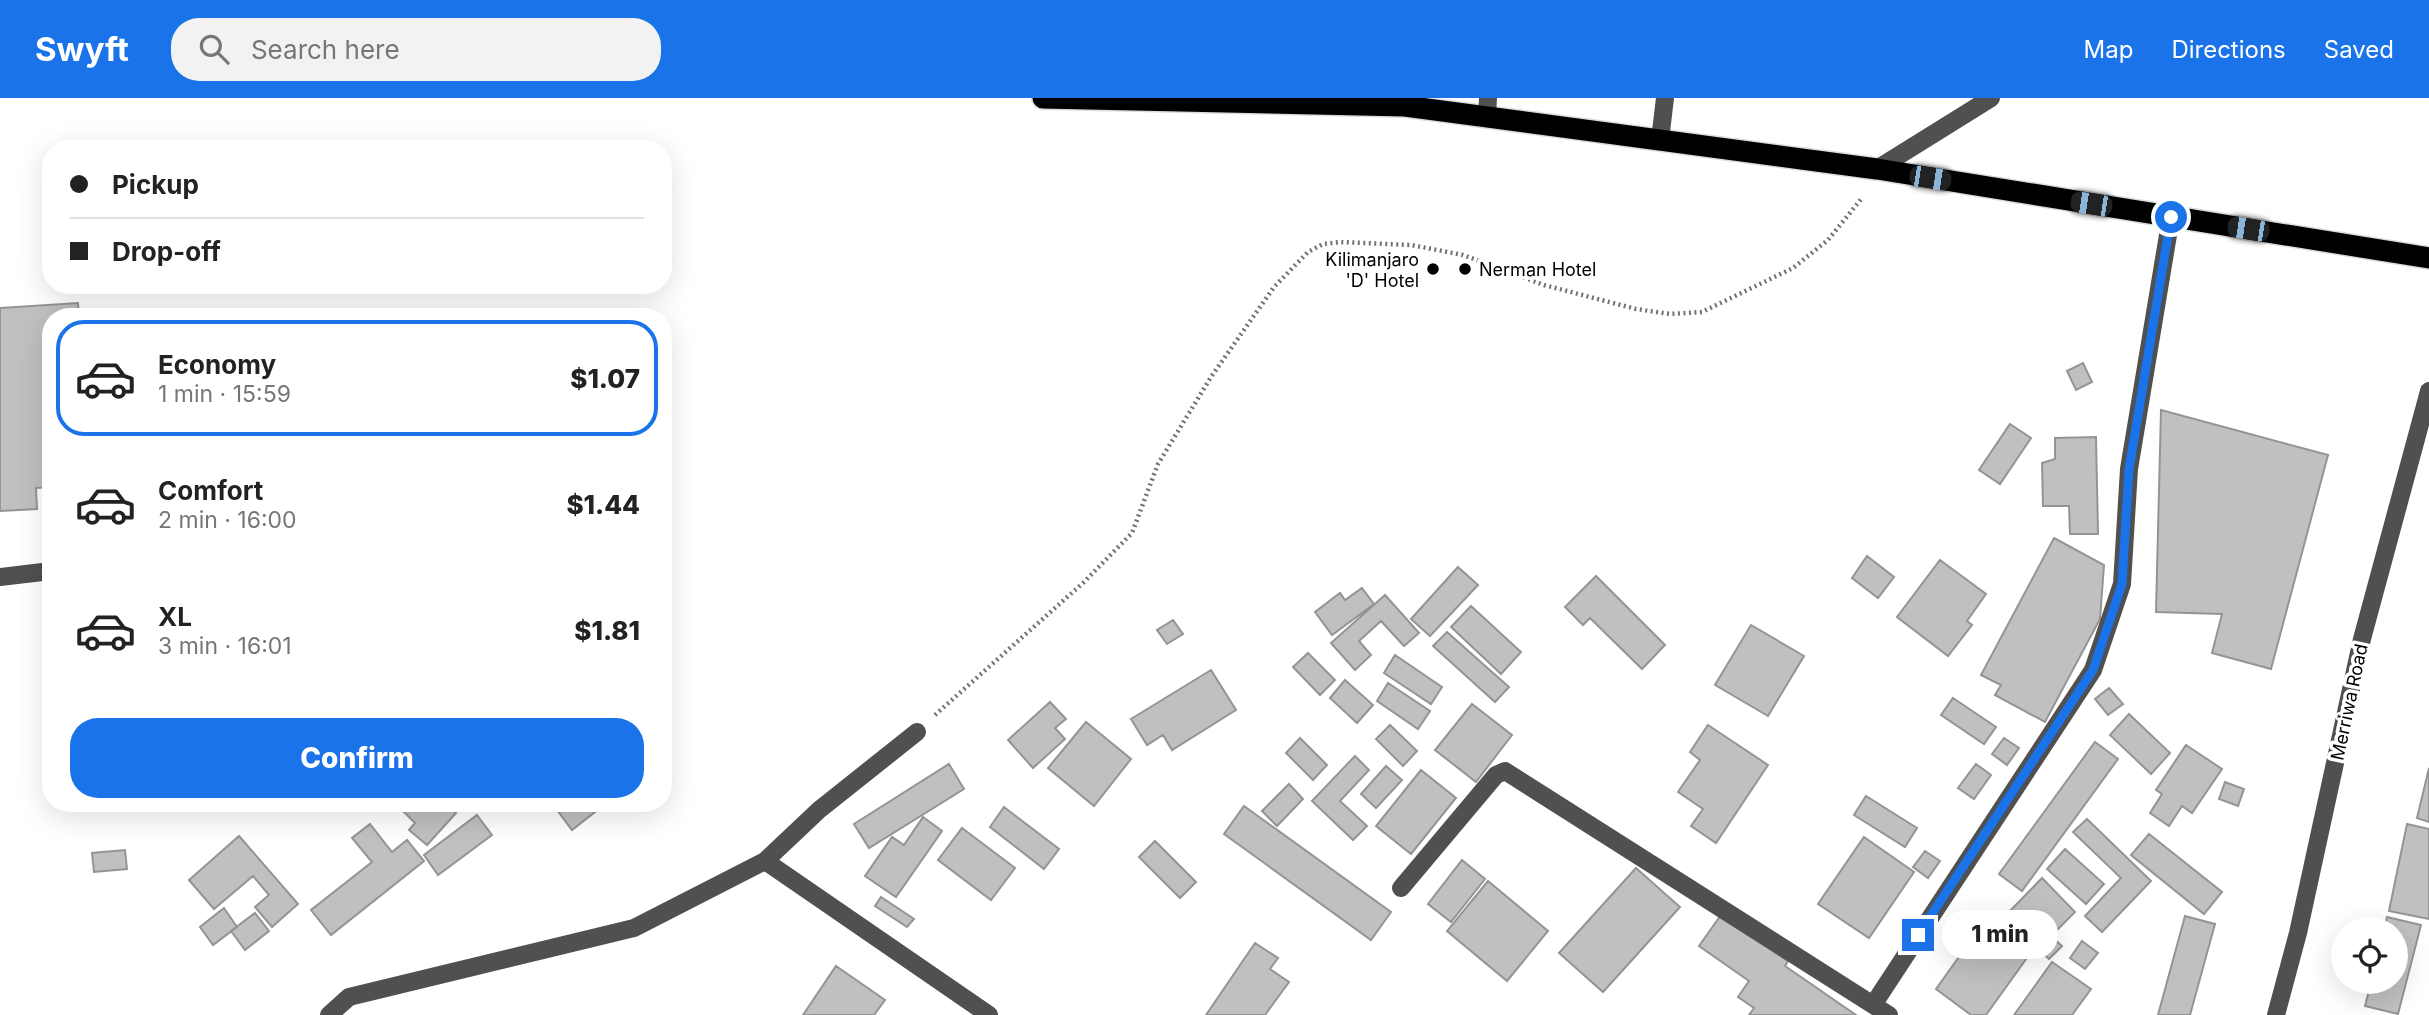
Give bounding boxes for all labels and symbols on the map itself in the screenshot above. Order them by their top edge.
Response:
car [1908,164,1953,192]
car [2069,190,2114,218]
route start [2155,201,2187,233]
car [2226,215,2271,243]
place label: Kilimanjaro 'D' Hotel [1325,249,1419,291]
place label: Nerman Hotel [1479,259,1596,280]
marker: Kilimanjaro 'D' Hotel [1425,261,1441,277]
marker: Nerman Hotel [1457,261,1473,277]
street label: Merriwa Road [2326,642,2372,762]
callout: 1 min [1942,910,2058,960]
route end [1902,919,1934,951]

